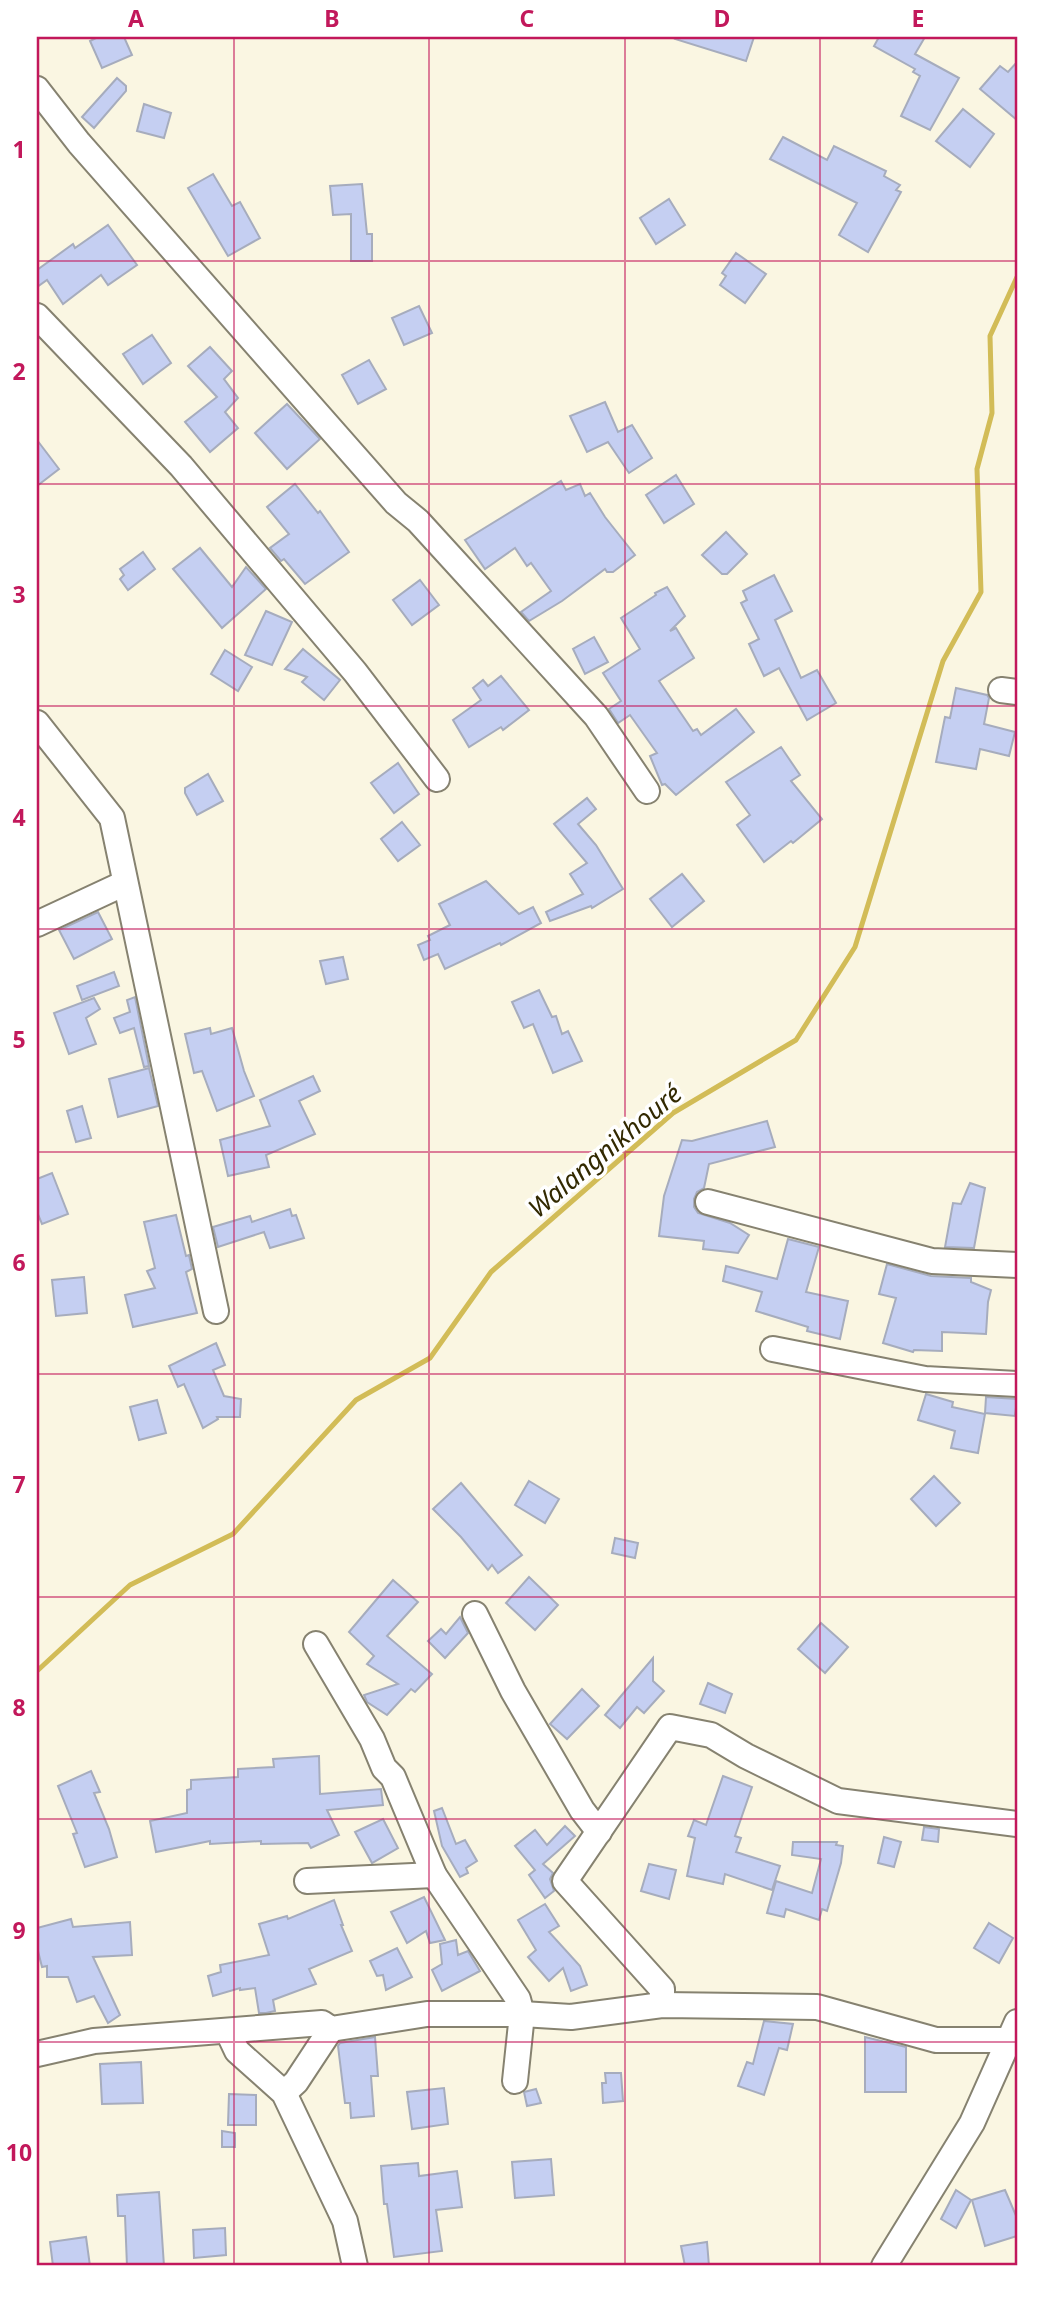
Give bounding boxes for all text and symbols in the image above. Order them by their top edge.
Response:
text: A [128,2,144,34]
text: B [324,2,340,34]
text: C [520,2,535,34]
text: D [714,2,730,34]
text: E [912,2,924,34]
text: 1 [12,133,26,165]
text: 2 [12,355,26,387]
text: 3 [12,578,26,610]
text: 4 [12,801,26,833]
text: 5 [12,1023,26,1055]
water label: Walangnikhouré [520,1075,689,1225]
text: 6 [12,1246,26,1278]
text: 7 [12,1468,26,1500]
text: 8 [12,1691,26,1723]
text: 9 [12,1914,26,1946]
text: 10 [6,2136,32,2168]

